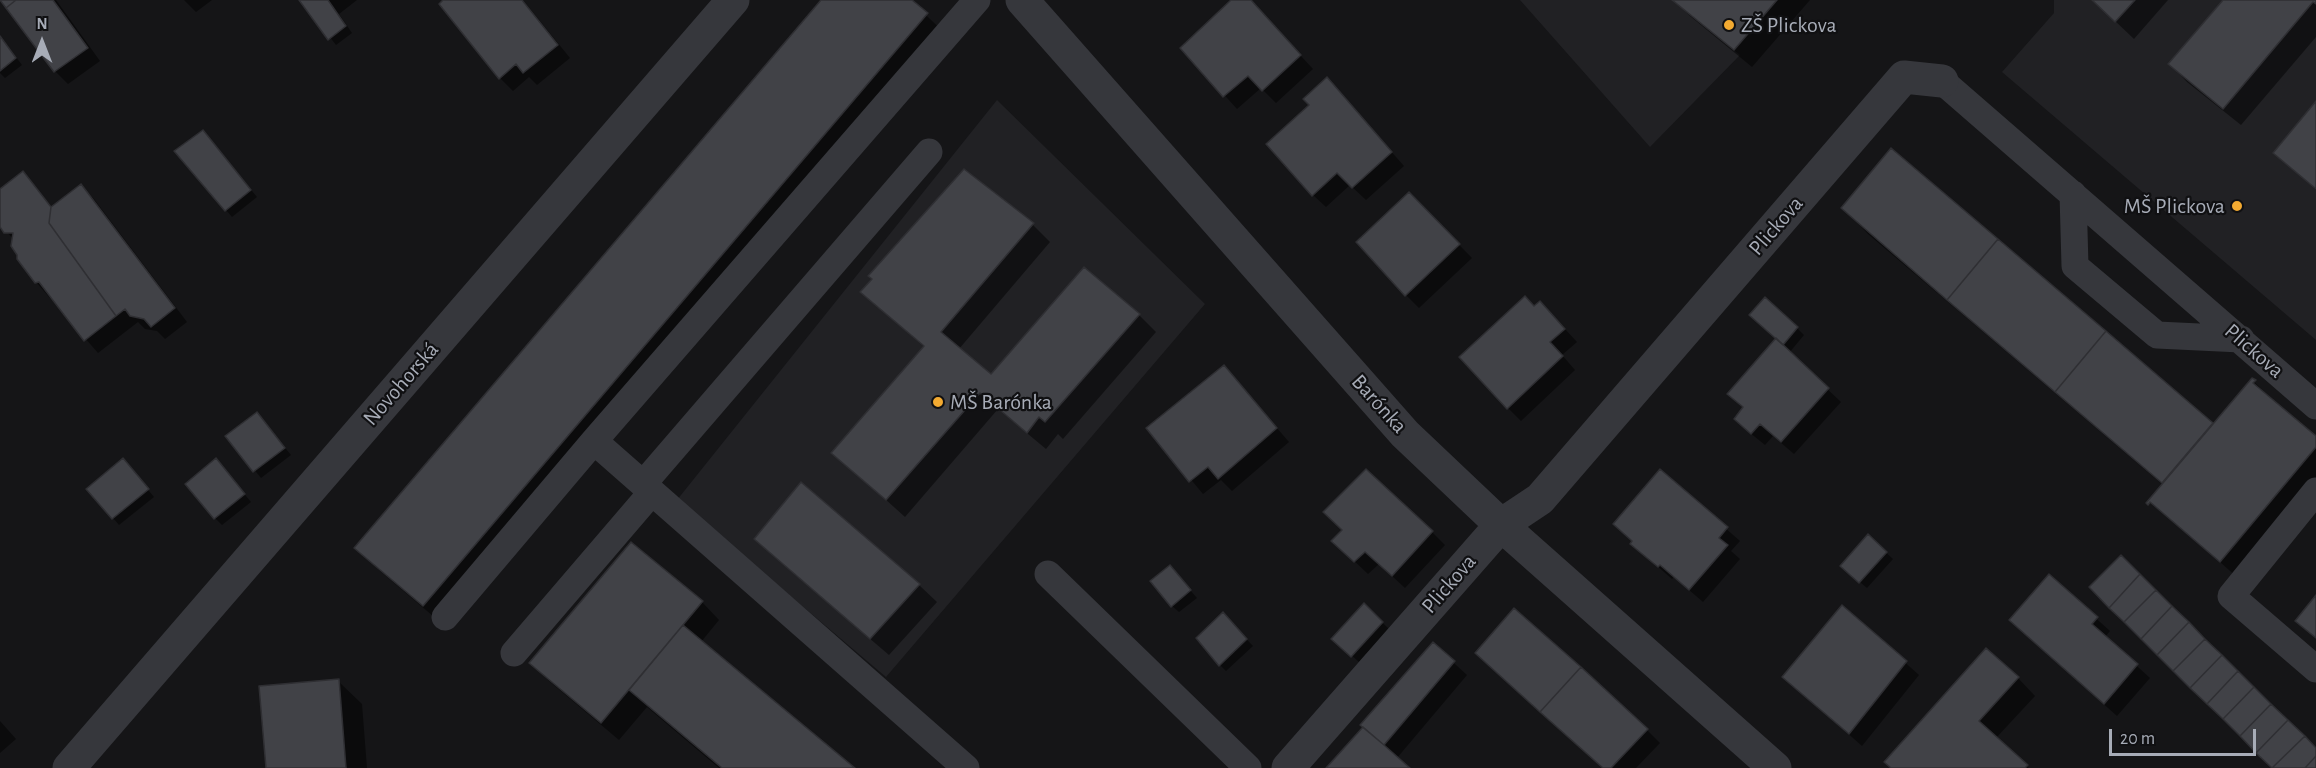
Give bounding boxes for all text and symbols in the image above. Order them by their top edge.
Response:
north arrow [12,12,72,72]
place label: ZŠ Plickova [1741,12,1837,38]
text: N [36,16,48,32]
marker: ZŠ Plickova [1722,18,1736,32]
street label: Plickova [1743,191,1809,261]
place label: MŠ Plickova [2124,193,2225,219]
marker: MŠ Plickova [2230,199,2244,213]
street label: Plickova [2219,318,2289,384]
street label: Novohorská [358,337,444,431]
street label: Barónka [1346,369,1412,439]
place label: MŠ Barónka [950,389,1052,415]
marker: MŠ Barónka [931,395,945,409]
street label: Plickova [1416,549,1482,619]
scale bar [2112,717,2259,755]
text: 20 m [2120,730,2155,748]

